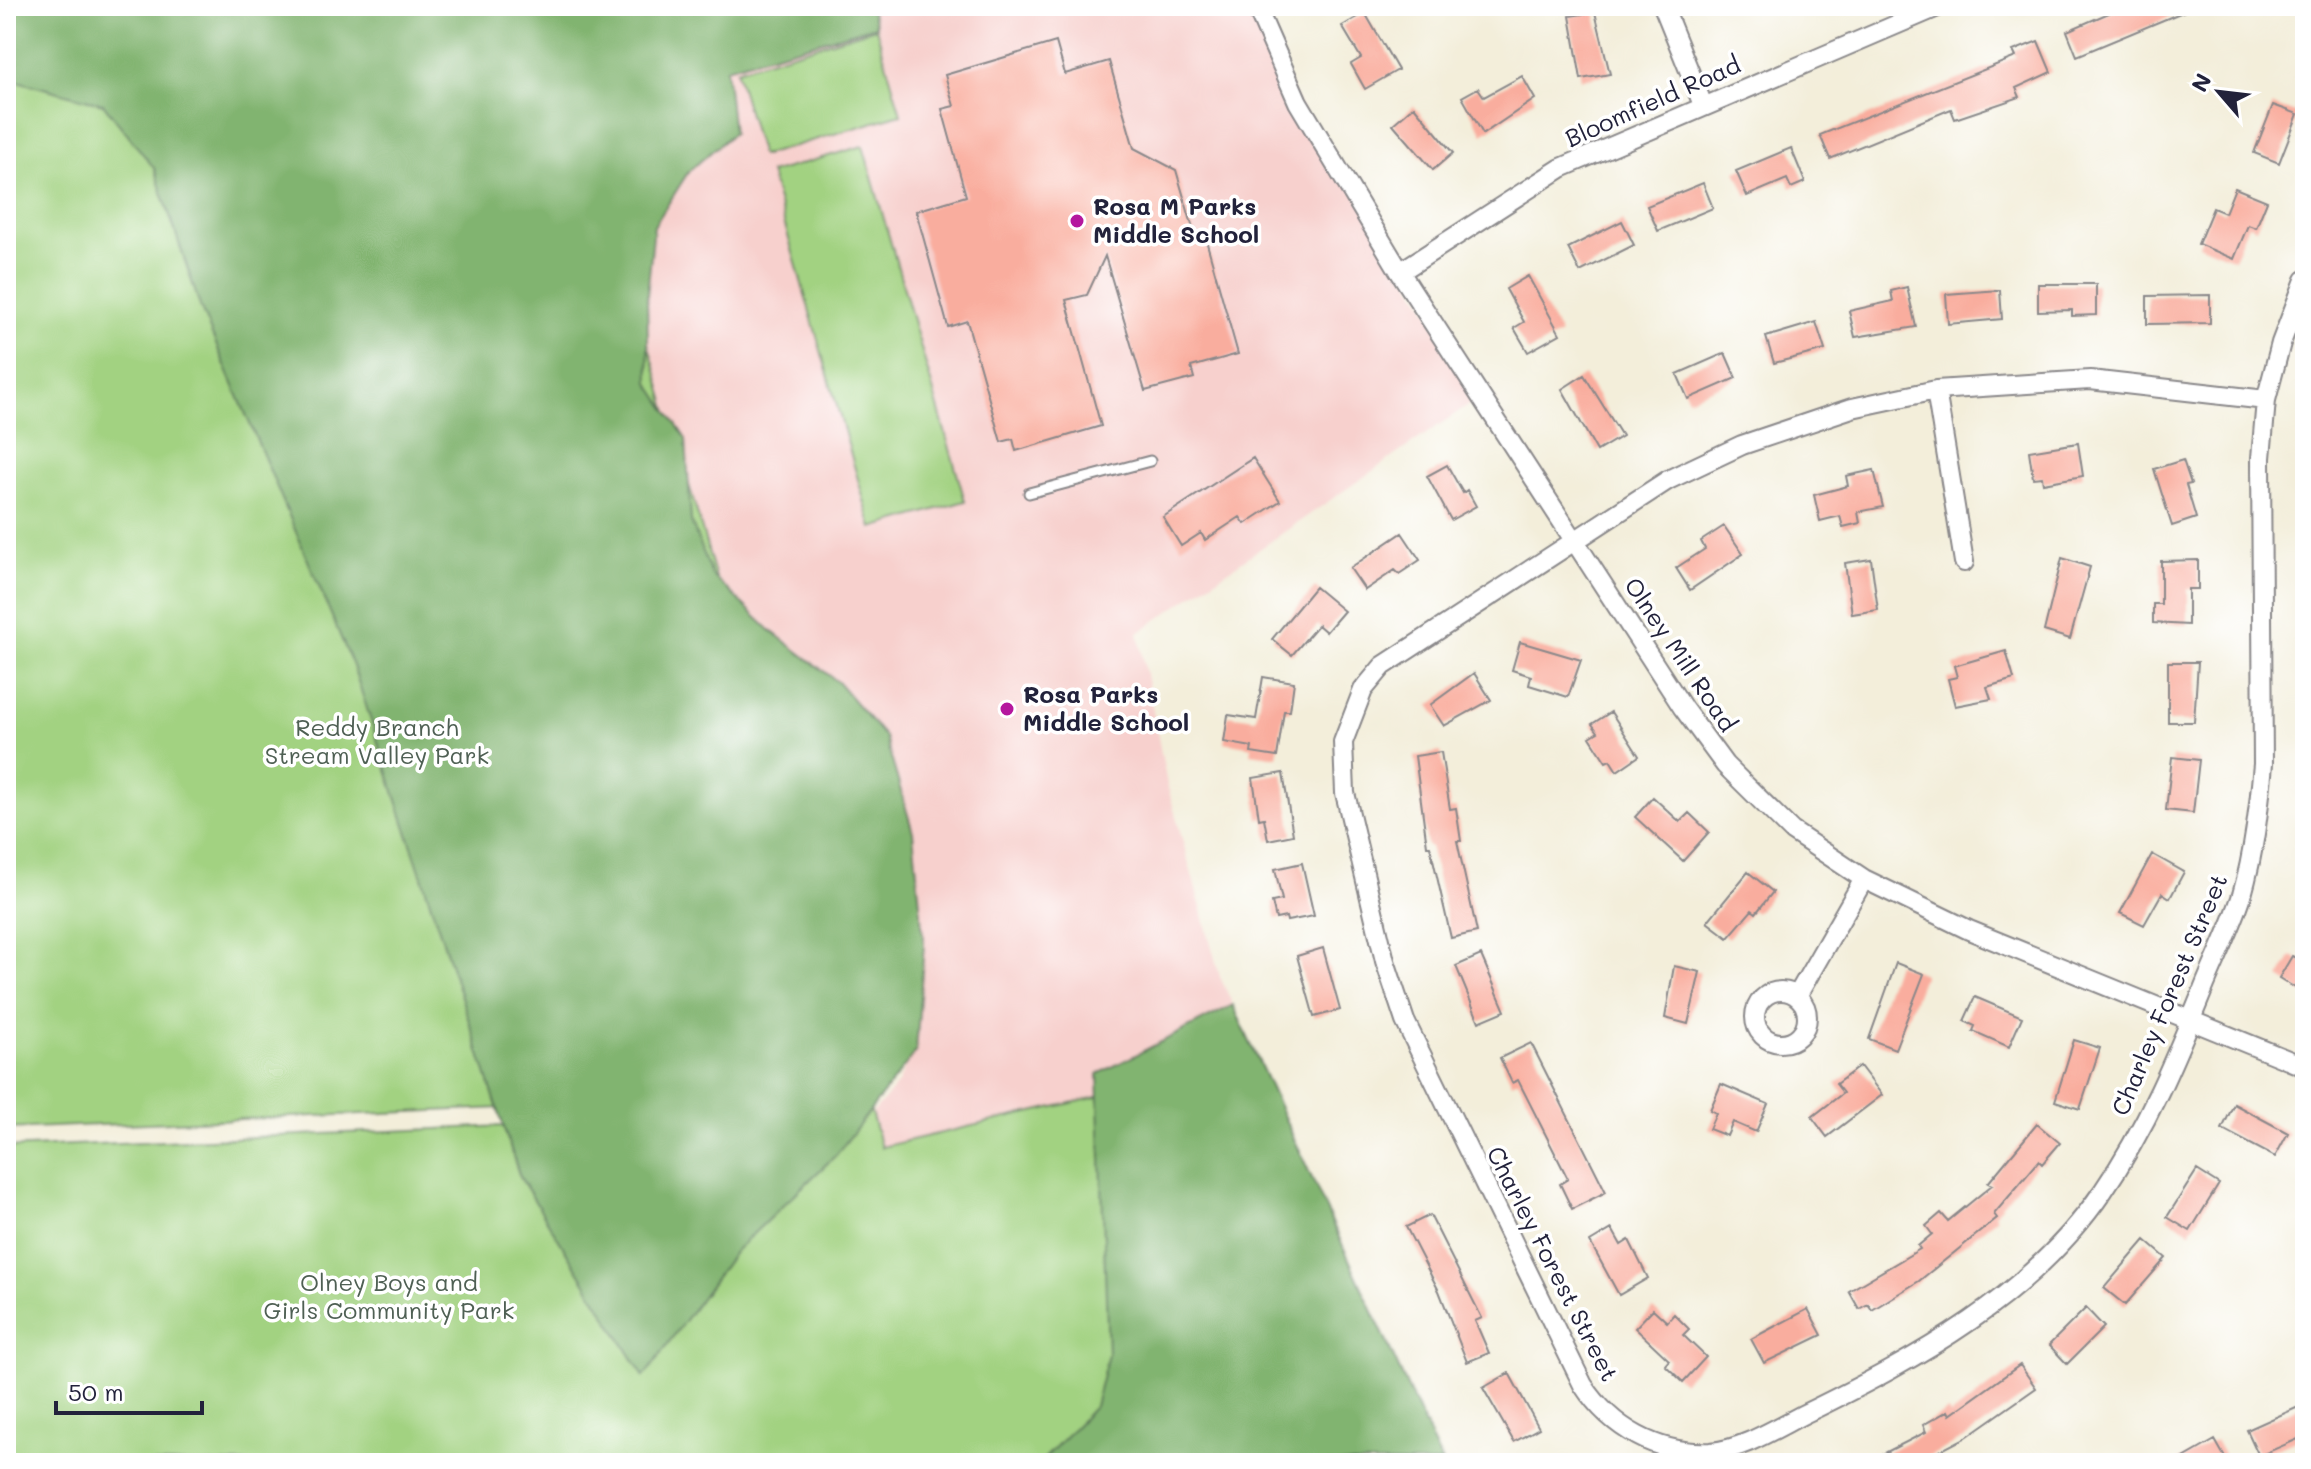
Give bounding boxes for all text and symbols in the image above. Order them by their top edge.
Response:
street label: Bloomfield Road [1560,48,1745,153]
north arrow [2179,52,2259,132]
text: N [2184,68,2218,97]
place label: Rosa M Parks Middle School [1093,190,1259,249]
marker: Rosa M Parks Middle School [1068,212,1086,230]
street label: Olney Mill Road [1618,571,1744,737]
place label: Rosa Parks Middle School [1023,678,1189,737]
marker: Rosa Parks Middle School [998,700,1016,718]
park label: Reddy Branch Stream Valley Park [265,711,489,770]
street label: Charley Forest Street [2104,869,2234,1120]
street label: Charley Forest Street [1481,1141,1626,1386]
park label: Olney Boys and Girls Community Park [263,1266,515,1325]
scale bar [56,1365,202,1415]
text: 50 m [68,1376,124,1407]

